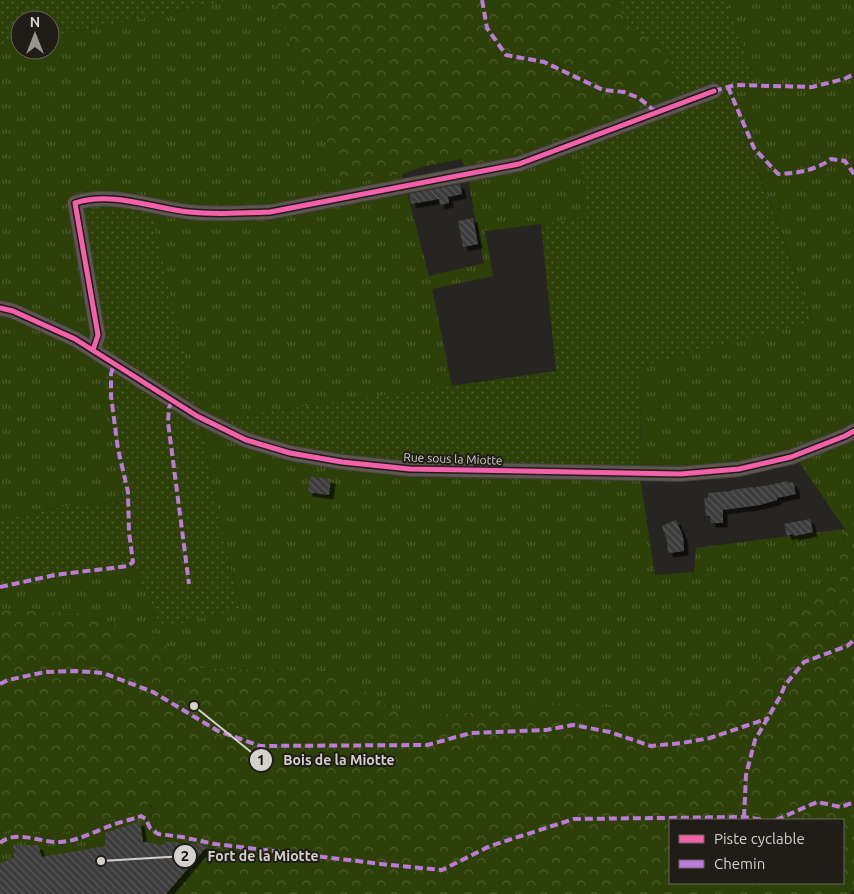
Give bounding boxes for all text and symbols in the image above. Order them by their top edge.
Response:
north arrow [10,10,60,60]
text: N [30,14,40,30]
street label: Rue sous la Miotte [403,450,503,467]
callout: Bois de la Miotte [248,746,404,775]
text: 1 [257,751,265,768]
text: Bois de la Miotte [283,752,395,768]
legend [669,819,844,884]
text: Piste cyclable [714,830,805,847]
callout: Fort de la Miotte [173,841,329,870]
text: 2 [181,847,189,864]
text: Fort de la Miotte [207,848,319,864]
text: Chemin [714,855,765,872]

